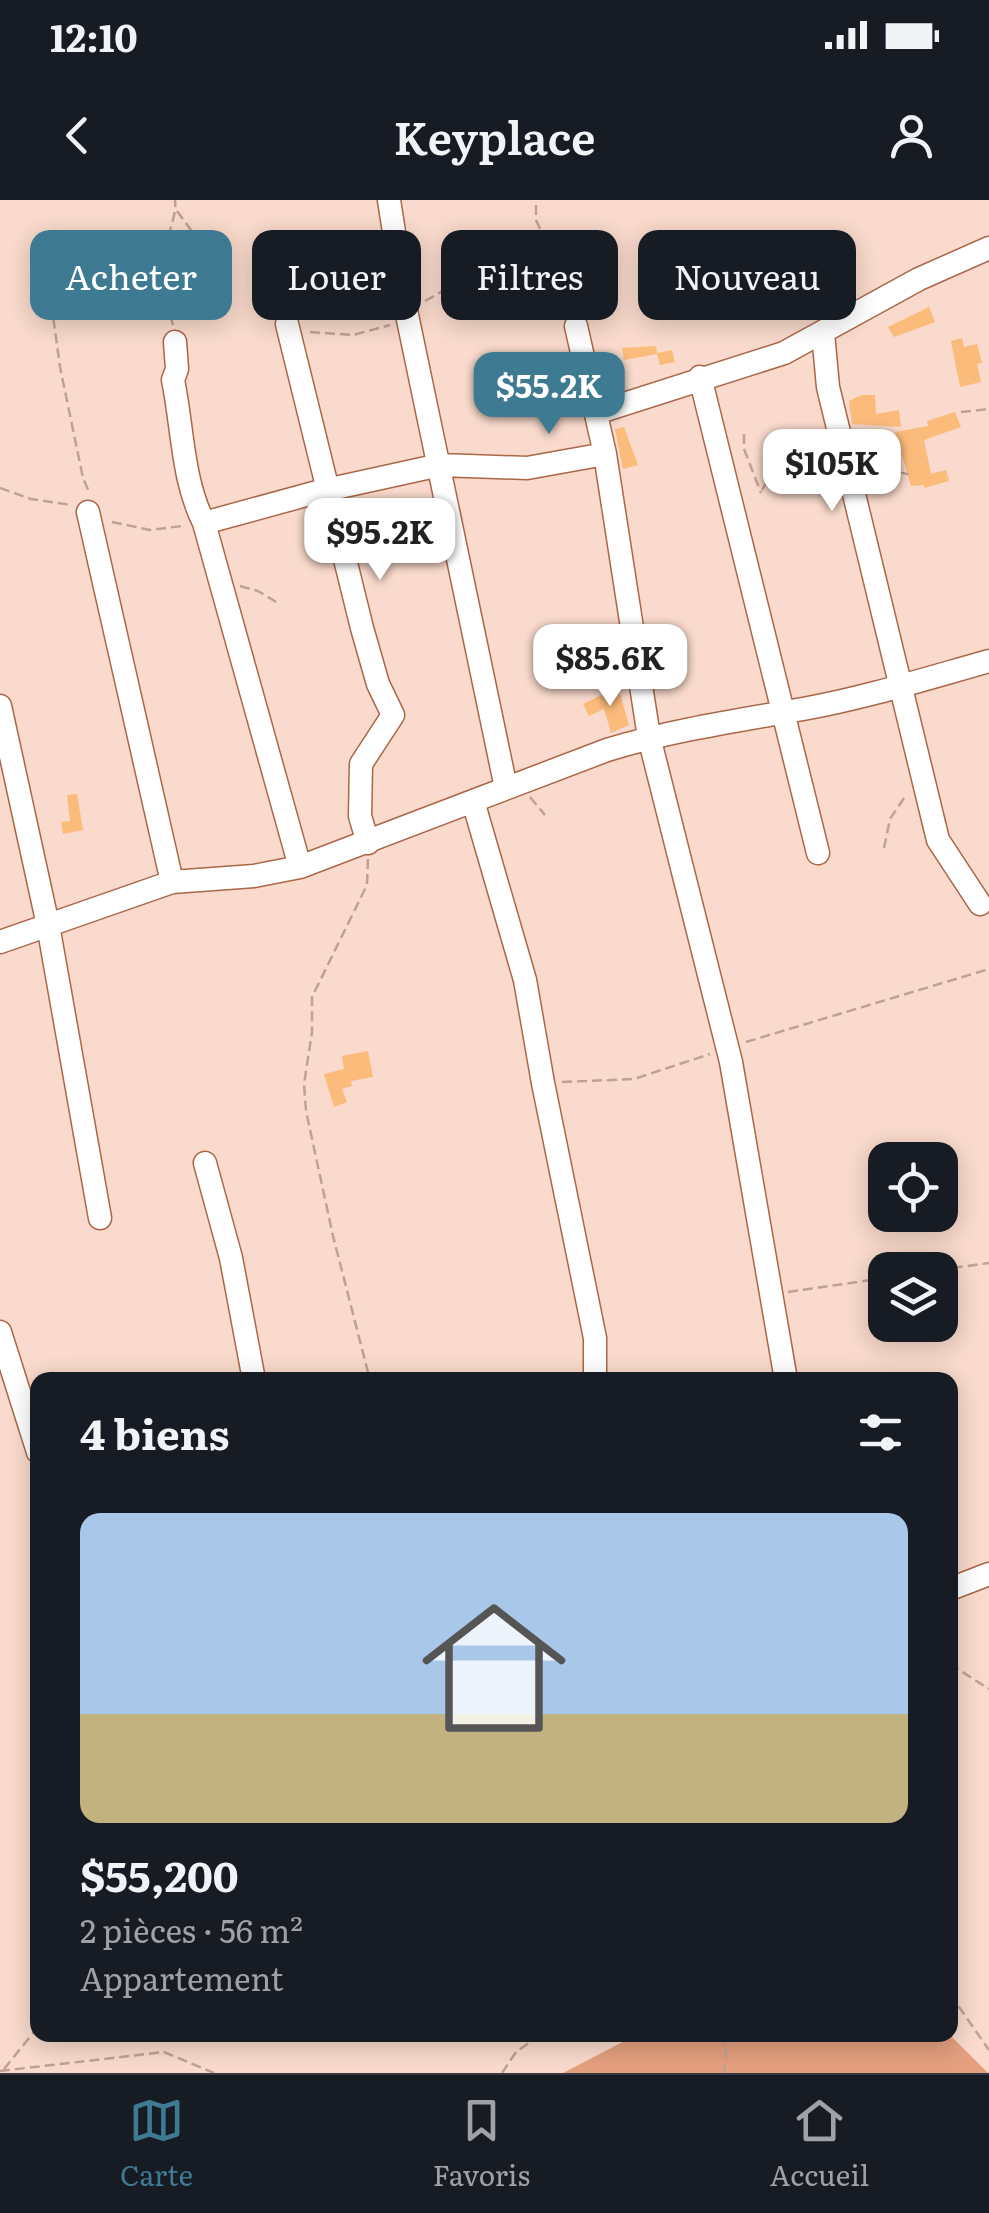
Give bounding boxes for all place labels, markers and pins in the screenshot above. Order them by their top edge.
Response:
pin: $55.2K [468,352,630,437]
pin: $105K [762,429,902,514]
pin: $95.2K [299,498,461,583]
pin: $85.6K [529,624,691,709]

